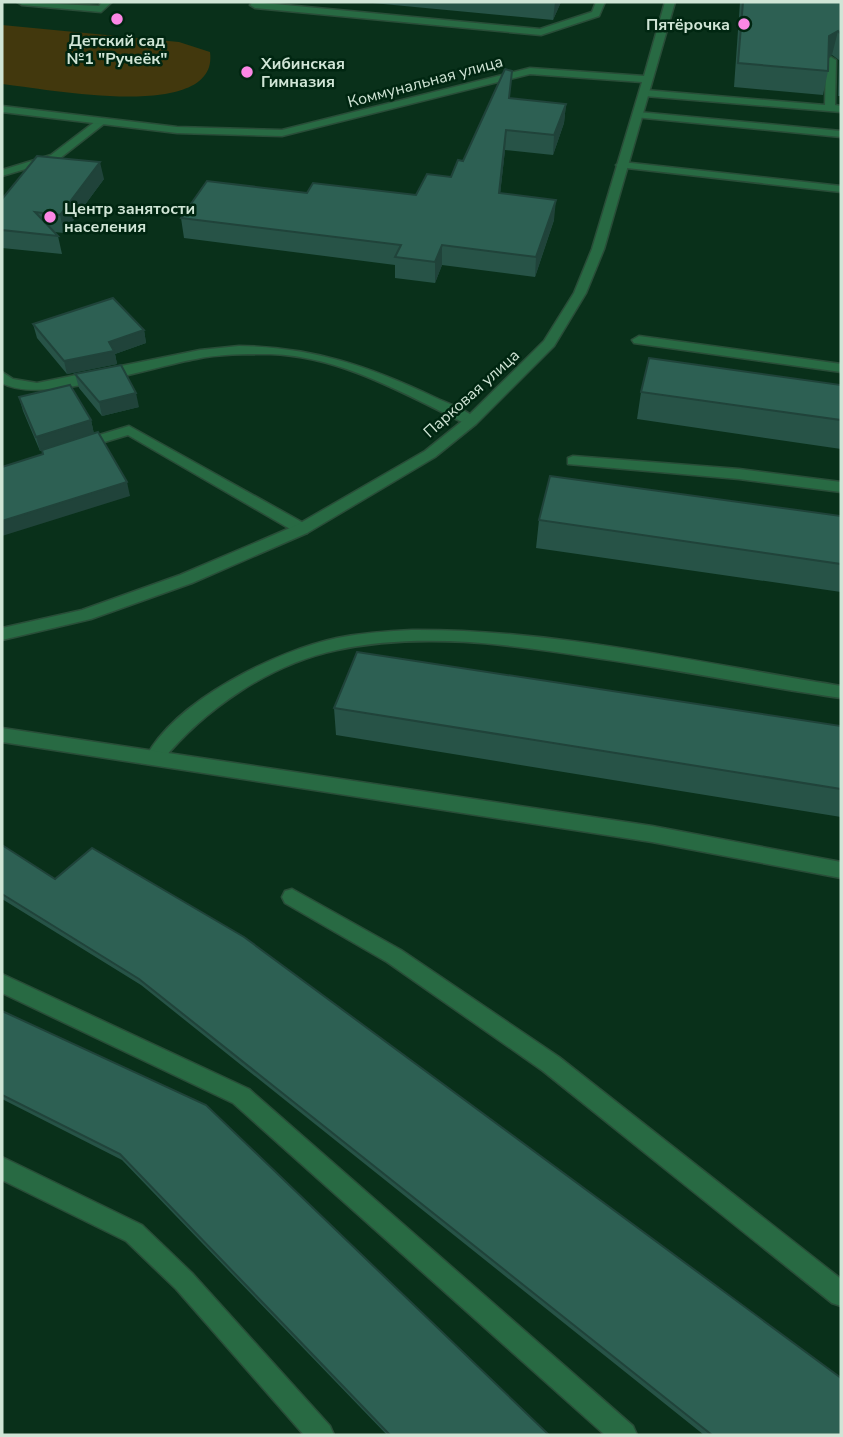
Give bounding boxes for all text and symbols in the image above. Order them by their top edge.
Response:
marker: Детский сад №1 "Ручеёк" [109,11,125,27]
place label: Пятёрочка [646,14,730,36]
marker: Пятёрочка [736,16,752,32]
place label: Детский сад №1 "Ручеёк" [67,30,167,70]
street label: Коммунальная улица [345,51,505,113]
place label: Хибинская Гимназия [260,53,345,93]
marker: Хибинская Гимназия [239,64,255,80]
place label: Центр занятости населения [64,198,195,238]
marker: Центр занятости населения [42,209,58,225]
street label: Парковая улица [419,345,525,443]

